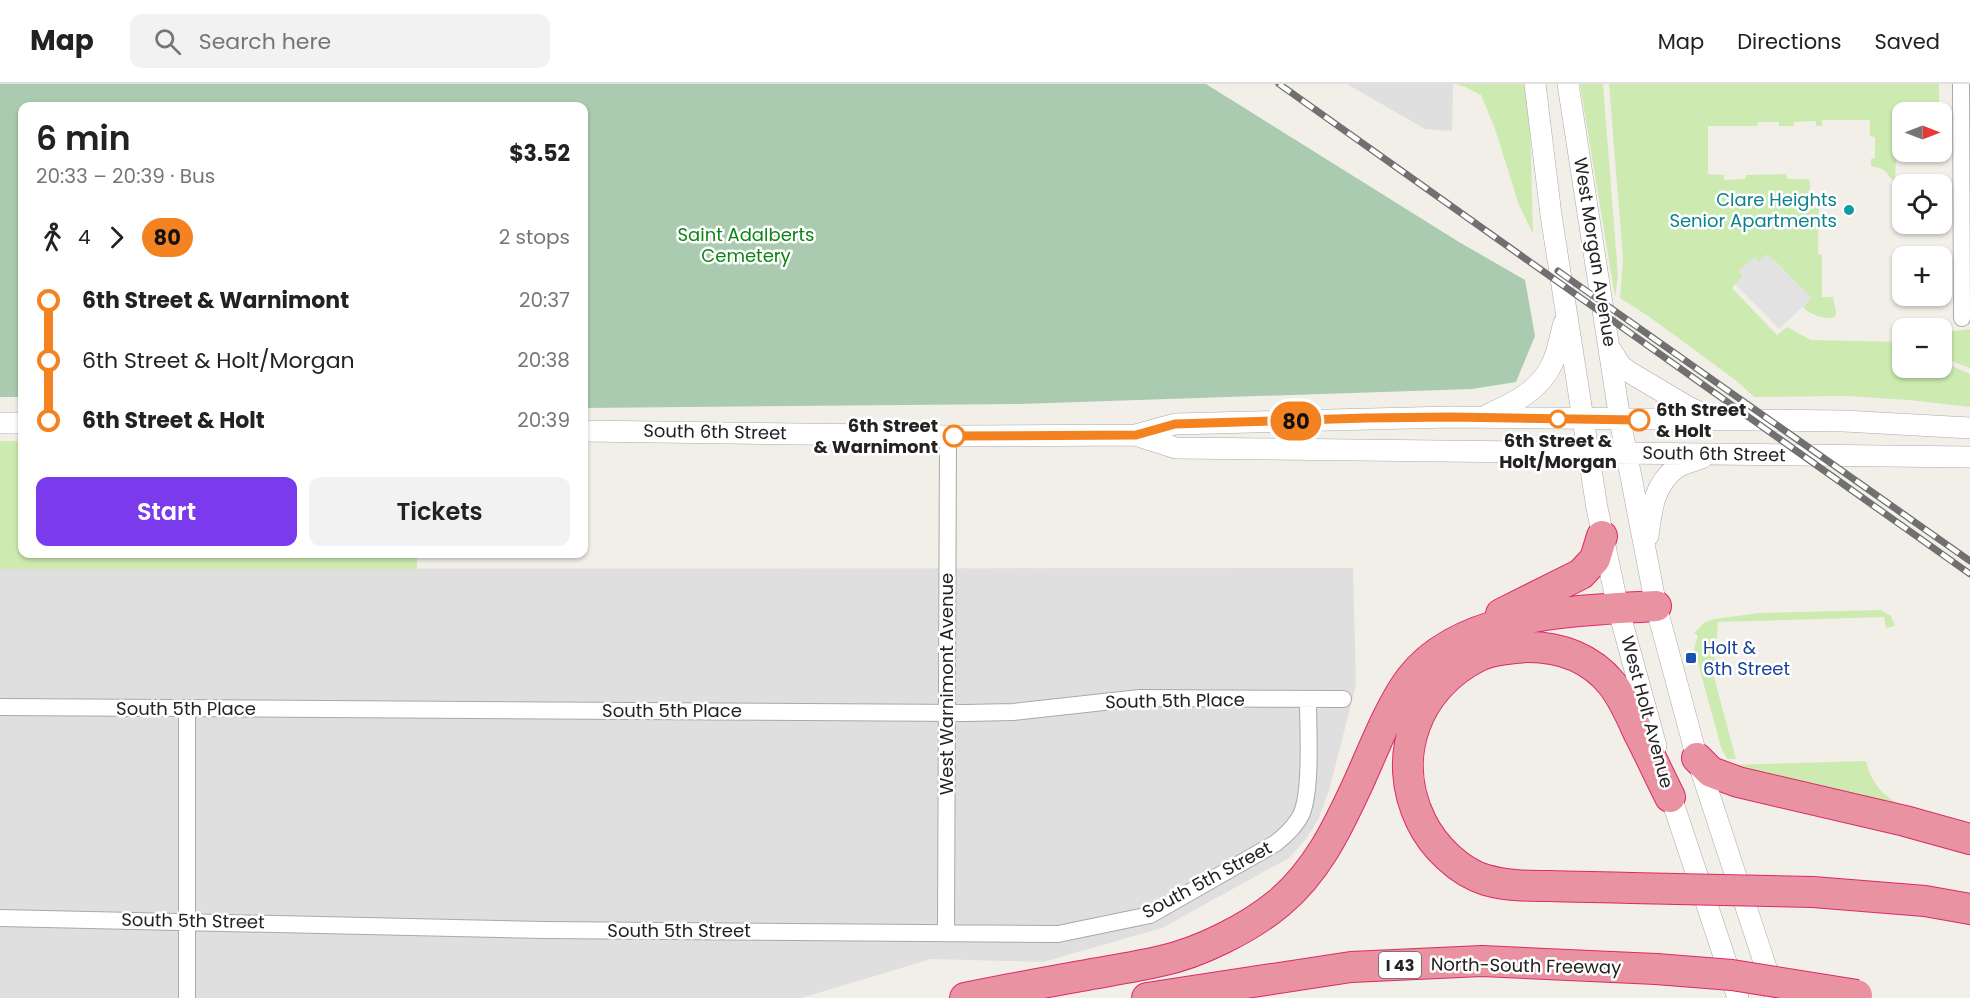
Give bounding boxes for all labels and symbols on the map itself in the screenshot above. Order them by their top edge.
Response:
north arrow [1892,102,1952,162]
street label: West Morgan Avenue [1568,155,1623,348]
place label: Clare Heights Senior Apartments [1669,187,1837,233]
marker: Clare Heights Senior Apartments [1842,203,1856,217]
park label: Saint Adalberts Cemetery [678,222,814,268]
place label: 6th Street & Holt [1656,397,1746,443]
line badge: 80 [1269,402,1323,440]
marker: 6th Street & Holt [1628,409,1650,431]
marker: 6th Street & Holt/Morgan [1549,410,1567,428]
place label: 6th Street & Warnimont [814,413,938,459]
street label: South 6th Street [643,418,787,445]
marker: 6th Street & Warnimont [943,425,965,447]
place label: 6th Street & Holt/Morgan [1499,428,1617,474]
street label: South 6th Street [1642,440,1786,467]
street label: West Warnimont Avenue [934,573,959,795]
street label: West Holt Avenue [1615,633,1680,791]
place label: Holt & 6th Street [1703,635,1790,681]
marker: Holt & 6th Street [1684,651,1698,665]
street label: South 5th Place [1105,687,1245,714]
street label: South 5th Place [116,696,256,721]
street label: South 5th Place [602,698,742,723]
street label: South 5th Street [1138,835,1276,924]
street label: South 5th Street [121,907,265,934]
street label: South 5th Street [607,918,751,943]
street label: North-South Freeway [1431,951,1621,980]
road number: I 43 [1379,952,1421,978]

